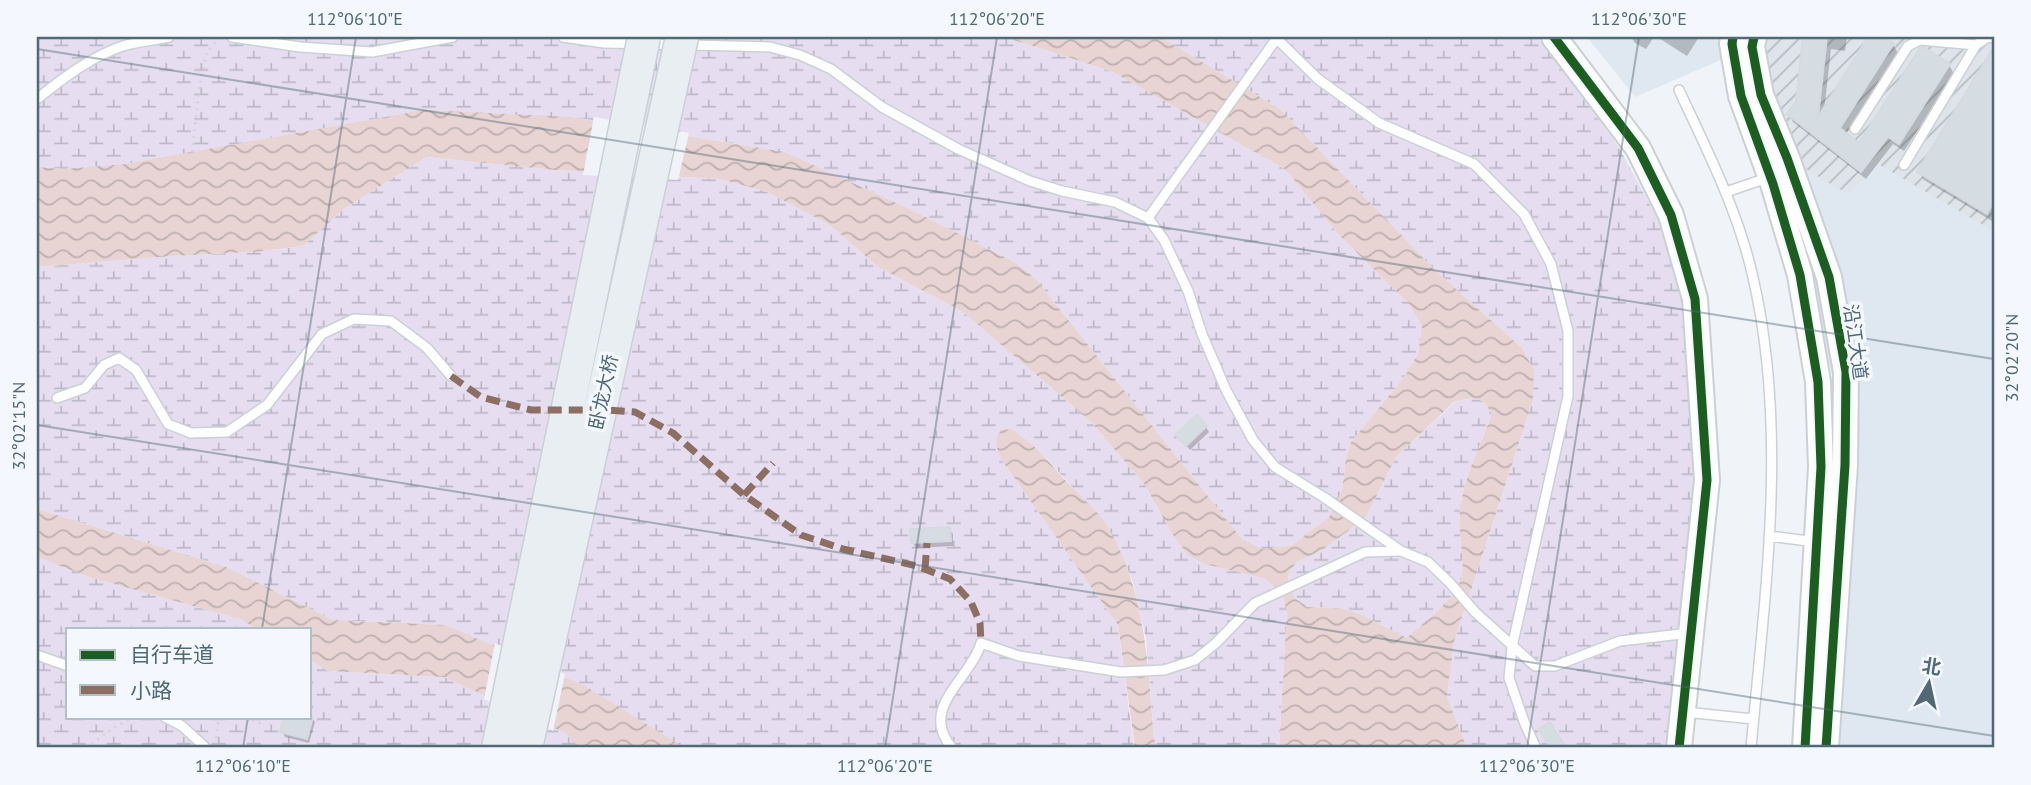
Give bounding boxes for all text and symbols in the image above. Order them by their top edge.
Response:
text: 112°06'10"E [307,7,403,30]
text: 112°06'20"E [949,7,1045,30]
text: 112°06'30"E [1591,7,1687,30]
street label: 沿江大道 [1839,303,1873,381]
text: 32°02'20"N [2000,314,2023,402]
street label: 卧龙大桥 [583,352,623,432]
text: 32°02'15"N [7,382,30,470]
legend [66,628,312,718]
text: 自行车道 [130,641,214,668]
north arrow [1895,648,1965,718]
text: 北 [1920,653,1943,680]
text: 小路 [130,677,172,704]
text: 112°06'10"E [195,754,291,777]
text: 112°06'20"E [837,754,933,777]
text: 112°06'30"E [1479,754,1575,777]

